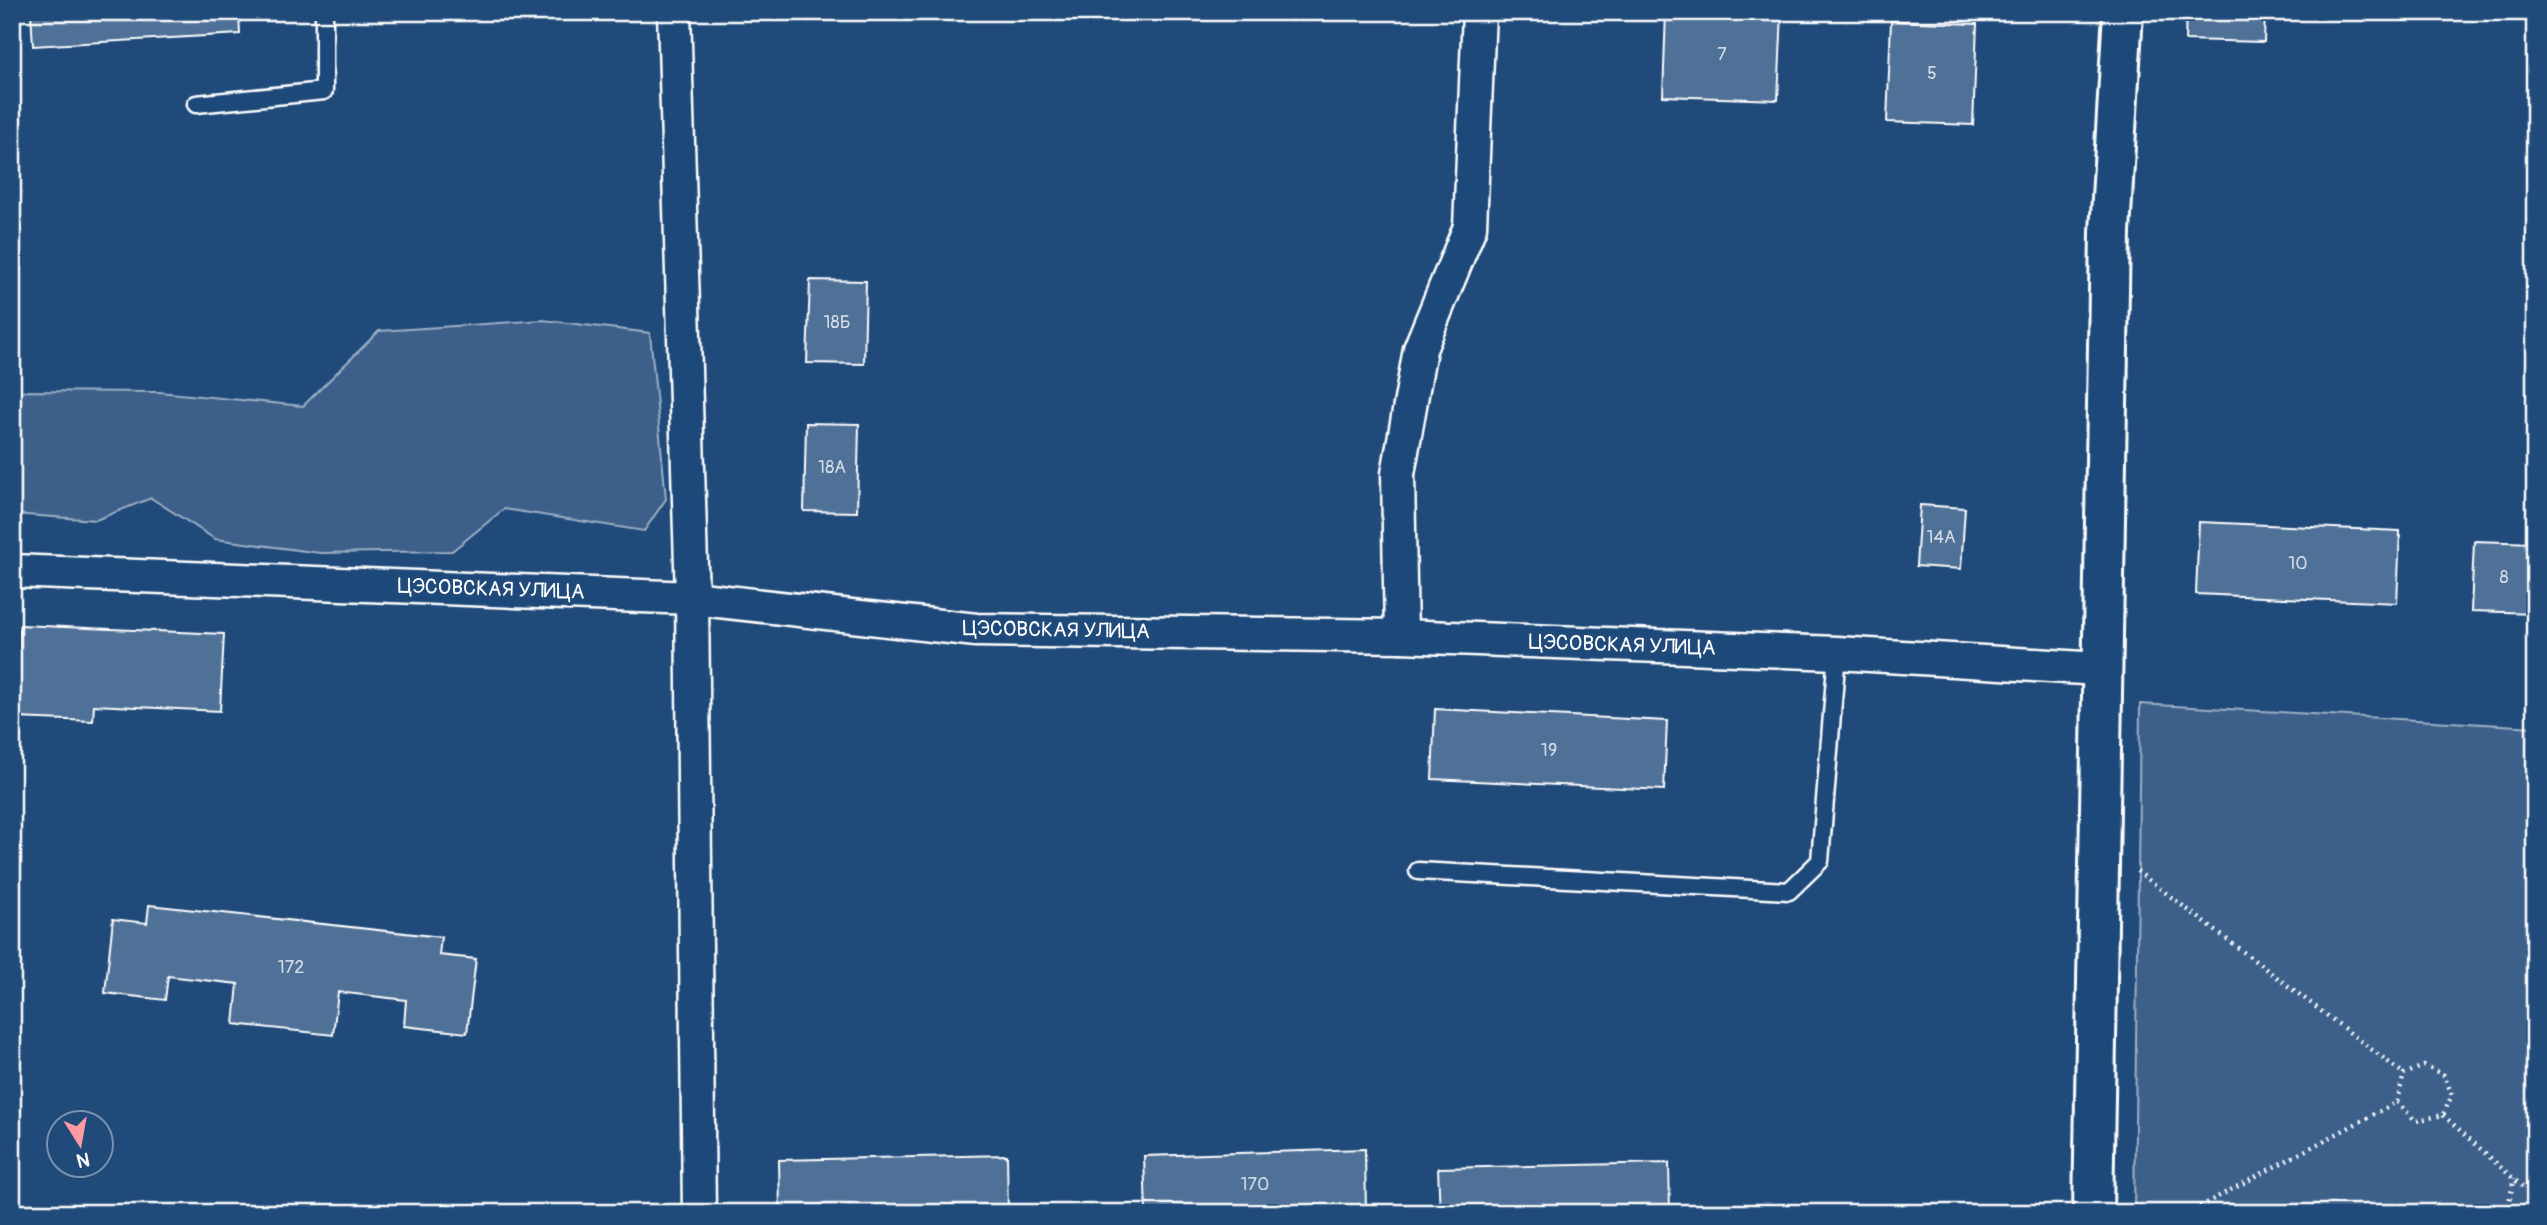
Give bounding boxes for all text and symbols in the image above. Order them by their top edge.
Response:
house number: 7 [1717,43,1727,66]
house number: 5 [1927,62,1937,85]
house number: 18Б [824,311,850,334]
house number: 18А [818,456,846,479]
house number: 14А [1926,526,1956,549]
house number: 10 [2288,552,2308,575]
house number: 8 [2499,566,2509,589]
street label: ЦЭСОВСКАЯ УЛИЦА [397,572,585,606]
street label: ЦЭСОВСКАЯ УЛИЦА [962,615,1150,645]
street label: ЦЭСОВСКАЯ УЛИЦА [1528,628,1716,662]
house number: 19 [1541,739,1557,762]
house number: 172 [278,956,304,979]
north arrow [46,1110,116,1180]
text: N [74,1147,92,1173]
house number: 170 [1241,1173,1269,1196]

